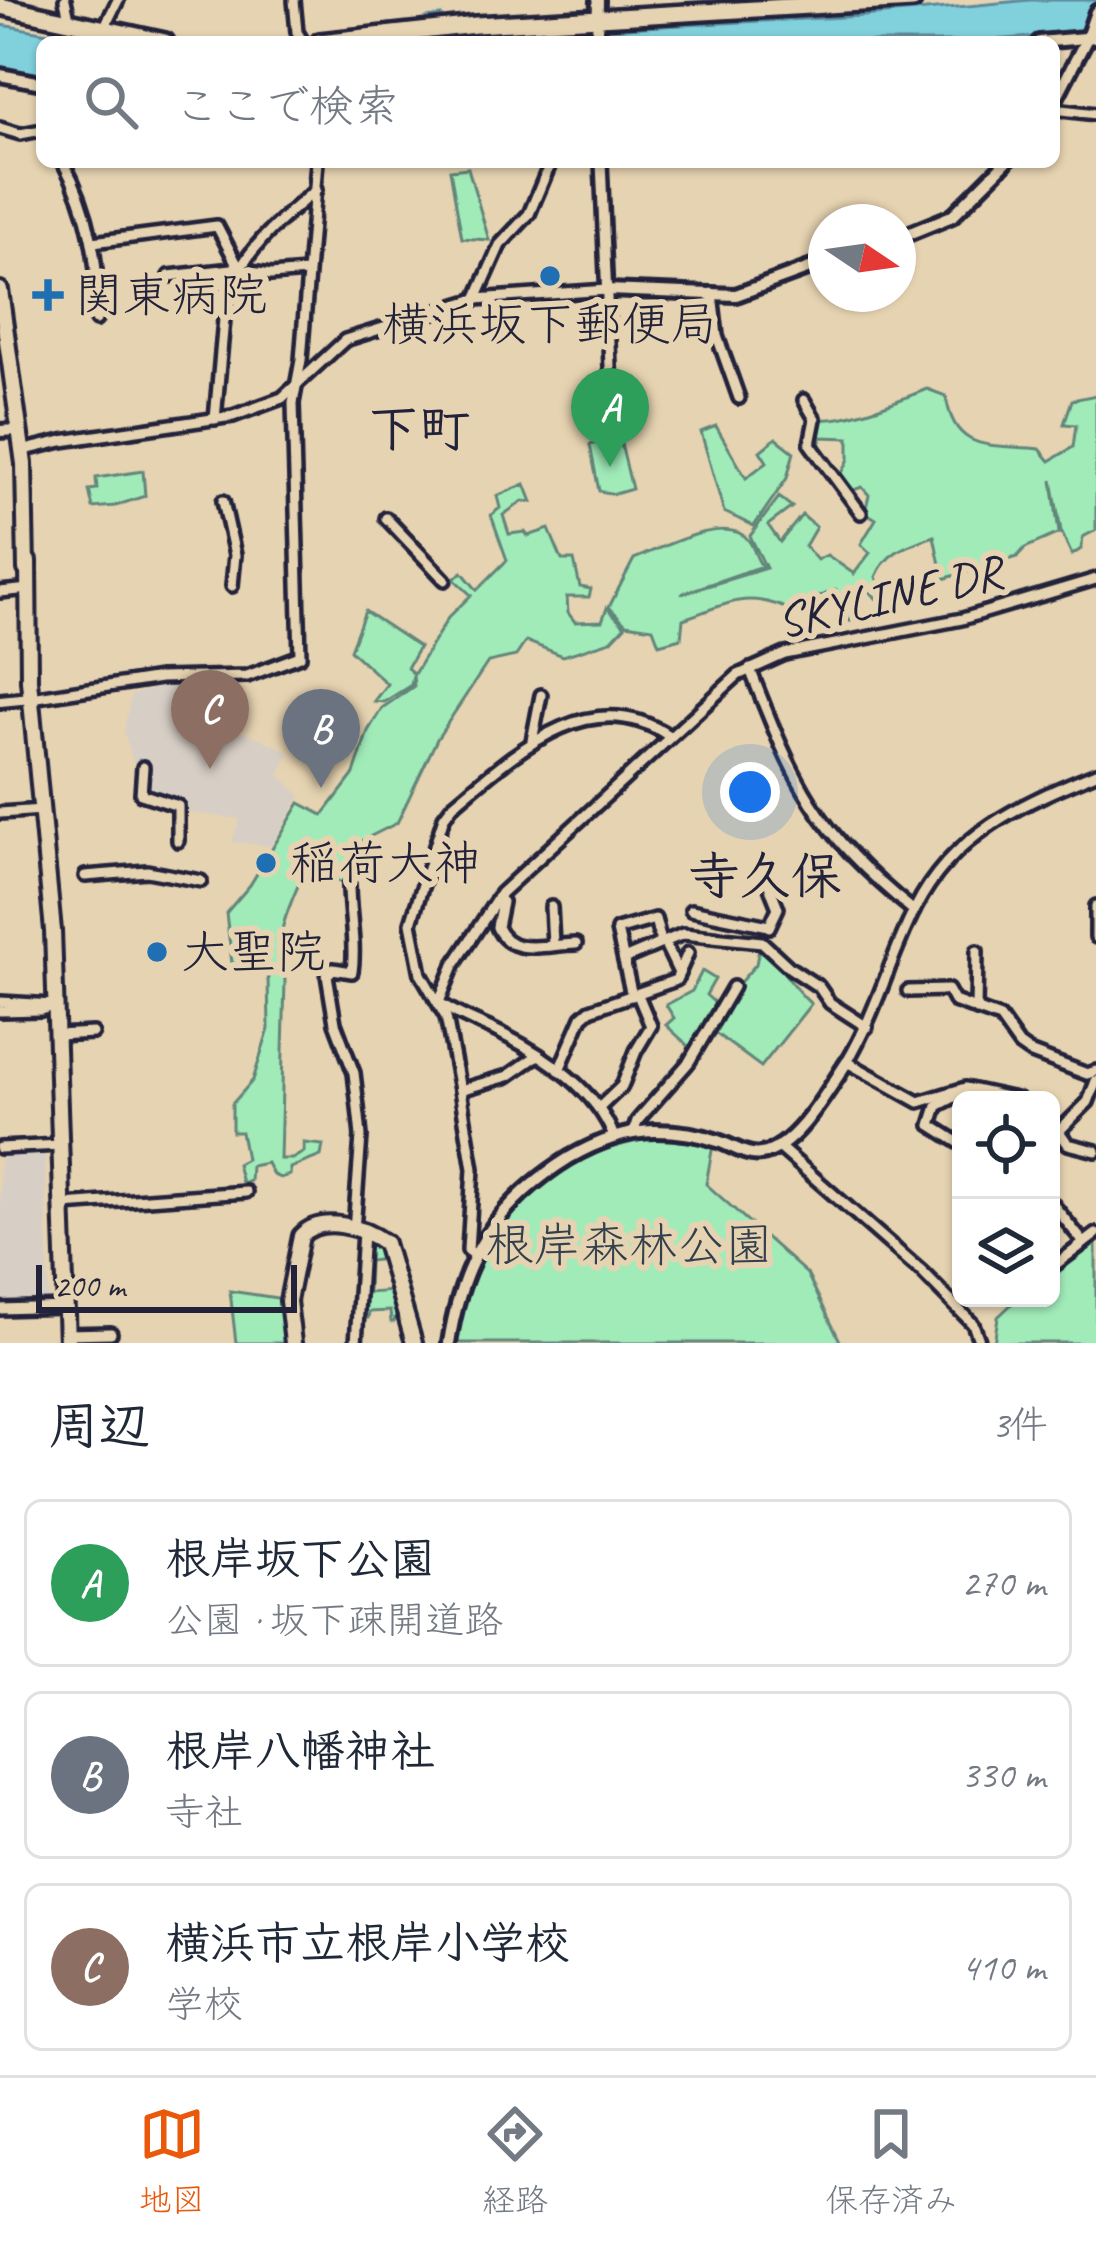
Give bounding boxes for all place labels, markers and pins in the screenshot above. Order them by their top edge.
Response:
marker: 横浜坂下郵便局 [537,263,563,289]
place label: 関東病院 [75,265,267,325]
marker: 関東病院 [32,279,64,311]
place label: 横浜坂下郵便局 [382,294,718,354]
pin: A [571,368,649,467]
pin: C [171,670,249,769]
pin: B [282,689,360,788]
place label: 稲荷大神 [290,833,482,893]
marker: 稲荷大神 [253,850,279,876]
place label: 大聖院 [181,922,325,982]
marker: 大聖院 [144,939,170,965]

